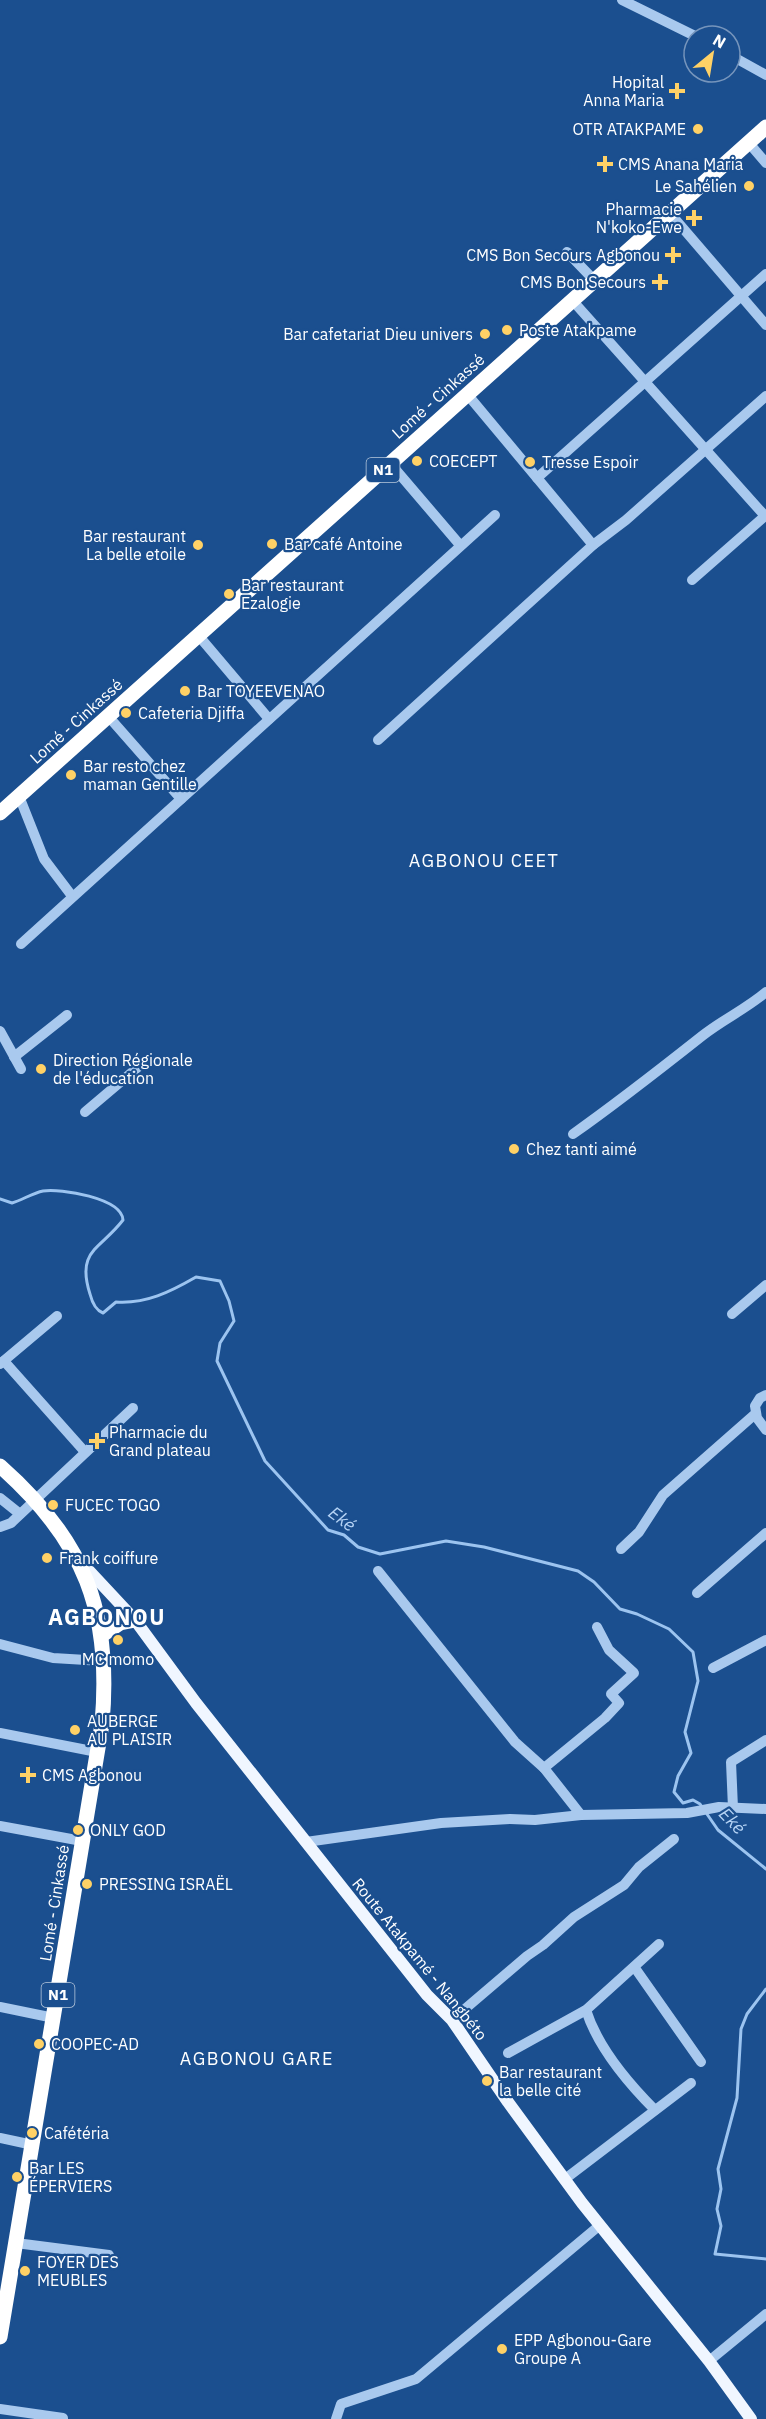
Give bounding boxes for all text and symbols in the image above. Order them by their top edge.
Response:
north arrow [682,24,742,84]
text: N [709,29,730,53]
place label: Hopital Anna Maria [583,72,664,110]
marker: Hopital Anna Maria [668,82,686,100]
place label: OTR ATAKPAME [573,119,686,139]
marker: OTR ATAKPAME [691,122,705,136]
place label: CMS Anana Maria [618,154,744,174]
marker: CMS Anana Maria [596,155,614,173]
place label: Le Sahélien [655,176,737,196]
marker: Le Sahélien [742,179,756,193]
place label: Pharmacie N'koko-Ewe [596,199,682,237]
marker: Pharmacie N'koko-Ewe [687,211,701,225]
place label: CMS Bon Secours Agbonou [466,245,660,265]
marker: CMS Bon Secours Agbonou [664,246,682,264]
place label: CMS Bon Secours [520,272,646,292]
marker: CMS Bon Secours [651,273,669,291]
place label: Poste Atakpame [519,320,637,340]
marker: Poste Atakpame [500,323,514,337]
place label: Bar cafetariat Dieu univers [283,324,473,344]
marker: Bar cafetariat Dieu univers [478,327,492,341]
street label: Lomé - Cinkassé [388,349,489,443]
place label: COECEPT [429,451,498,471]
place label: Tresse Espoir [542,452,638,472]
marker: COECEPT [410,454,424,468]
marker: Tresse Espoir [523,455,537,469]
road number: N1 [366,458,400,482]
place label: Bar restaurant La belle etoile [83,526,186,564]
place label: Bar café Antoine [284,534,403,554]
marker: Bar café Antoine [265,537,279,551]
marker: Bar restaurant La belle etoile [191,538,205,552]
place label: Bar restaurant Ezalogie [241,575,344,613]
marker: Bar restaurant Ezalogie [222,587,236,601]
street label: Lomé - Cinkassé [26,674,127,768]
place label: Bar TOYEEVENAO [197,681,325,701]
marker: Bar TOYEEVENAO [178,684,192,698]
place label: Cafeteria Djiffa [138,703,245,723]
marker: Cafeteria Djiffa [119,706,133,720]
place label: Bar resto chez maman Gentille [83,756,197,794]
marker: Bar resto chez maman Gentille [64,768,78,782]
district label: AGBONOU CEET [409,849,559,872]
place label: Direction Régionale de l'éducation [53,1050,193,1088]
marker: Direction Régionale de l'éducation [34,1062,48,1076]
place label: Chez tanti aimé [526,1139,637,1159]
marker: Chez tanti aimé [507,1142,521,1156]
place label: Pharmacie du Grand plateau [109,1422,211,1460]
marker: Pharmacie du Grand plateau [90,1434,104,1448]
place label: FUCEC TOGO [65,1495,160,1515]
marker: FUCEC TOGO [46,1498,60,1512]
water label: Eké [324,1501,361,1536]
place label: Frank coiffure [59,1548,158,1568]
marker: Frank coiffure [40,1551,54,1565]
district label: AGBONOU [48,1602,166,1631]
marker: MC momo [111,1633,125,1647]
place label: MC momo [82,1649,154,1669]
place label: AUBERGE AU PLAISIR [87,1711,172,1749]
marker: AUBERGE AU PLAISIR [68,1723,82,1737]
place label: CMS Agbonou [42,1765,142,1785]
marker: CMS Agbonou [19,1766,37,1784]
water label: Eké [714,1802,750,1839]
place label: ONLY GOD [90,1820,166,1840]
marker: ONLY GOD [71,1823,85,1837]
street label: Lomé - Cinkassé [35,1843,73,1963]
place label: PRESSING ISRAËL [99,1874,233,1894]
street label: Route Atakpamé - Nangbéto [348,1874,492,2044]
marker: PRESSING ISRAËL [80,1877,94,1891]
road number: N1 [42,1983,74,2007]
place label: COOPEC-AD [51,2034,139,2054]
marker: COOPEC-AD [32,2037,46,2051]
district label: AGBONOU GARE [180,2047,334,2070]
place label: Bar restaurant la belle cité [499,2062,602,2100]
marker: Bar restaurant la belle cité [480,2074,494,2088]
place label: Cafétéria [44,2123,110,2143]
marker: Cafétéria [25,2126,39,2140]
place label: Bar LES ÉPERVIERS [29,2158,112,2196]
marker: Bar LES ÉPERVIERS [10,2170,24,2184]
place label: FOYER DES MEUBLES [37,2252,119,2290]
marker: FOYER DES MEUBLES [18,2264,32,2278]
place label: EPP Agbonou-Gare Groupe A [514,2330,652,2368]
marker: EPP Agbonou-Gare Groupe A [495,2342,509,2356]

